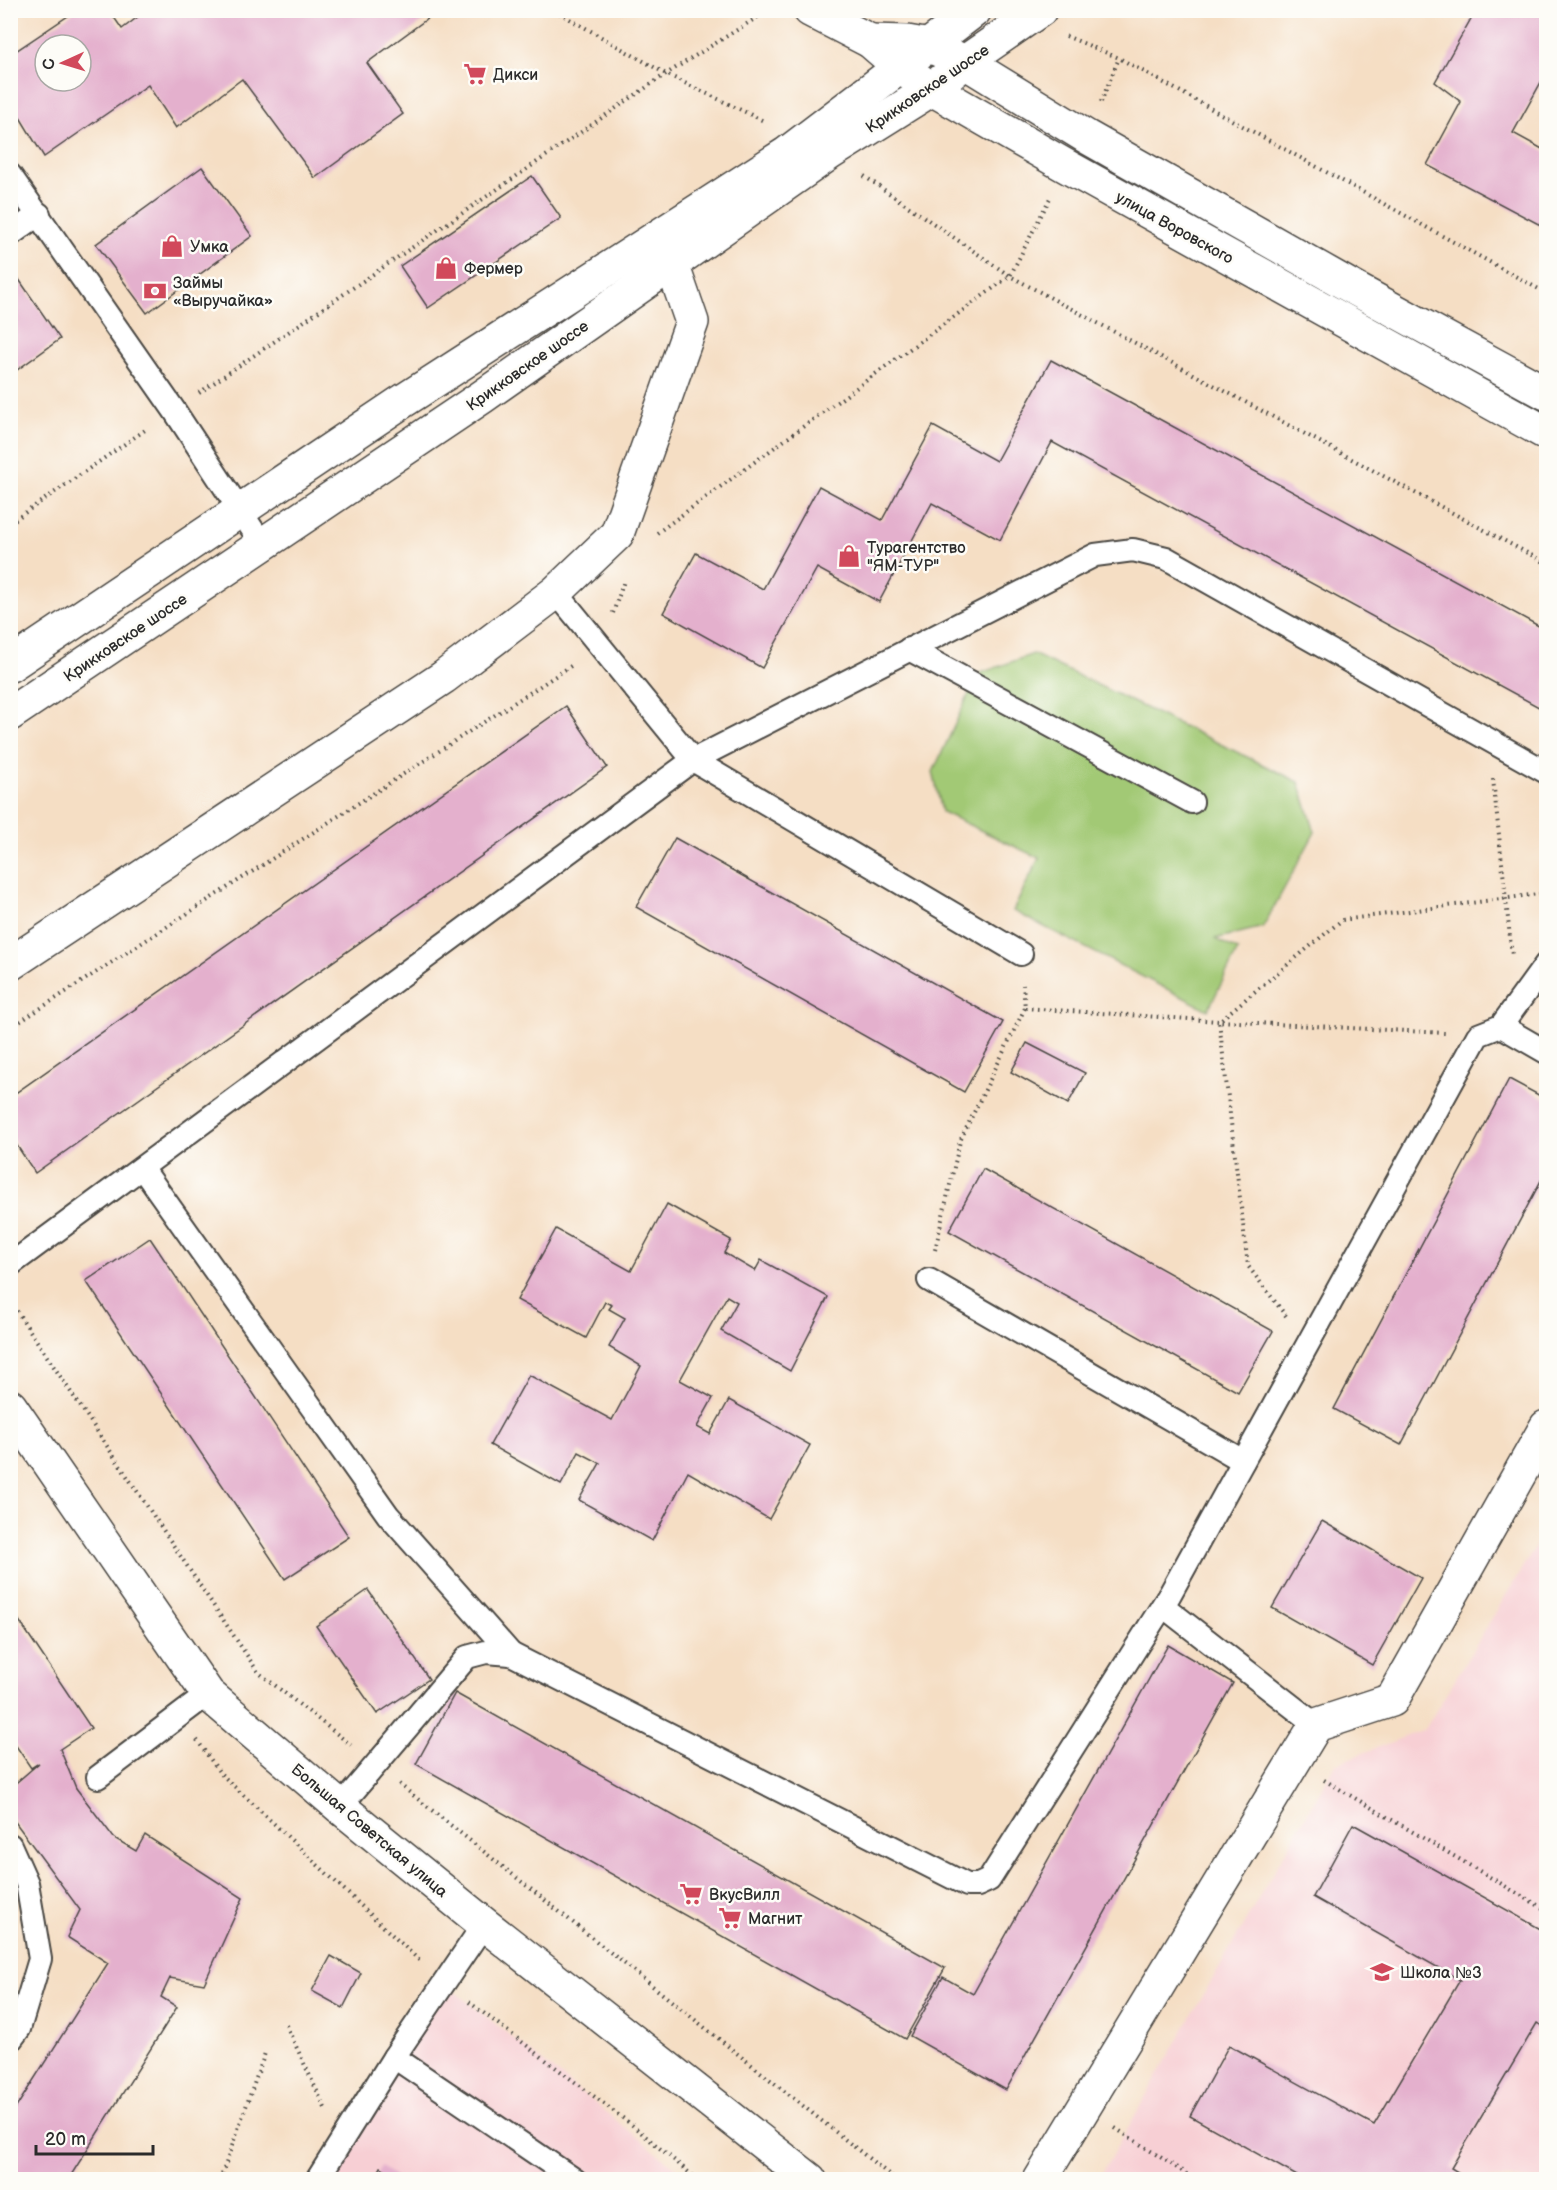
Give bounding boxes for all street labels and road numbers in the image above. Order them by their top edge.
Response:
street label: Крикковское шоссе [863,41,993,138]
street label: улица Воровского [1112,188,1236,269]
street label: Крикковское шоссе [463,317,593,416]
street label: Крикковское шоссе [61,590,191,687]
street label: Большая Советская улица [287,1760,451,1902]

